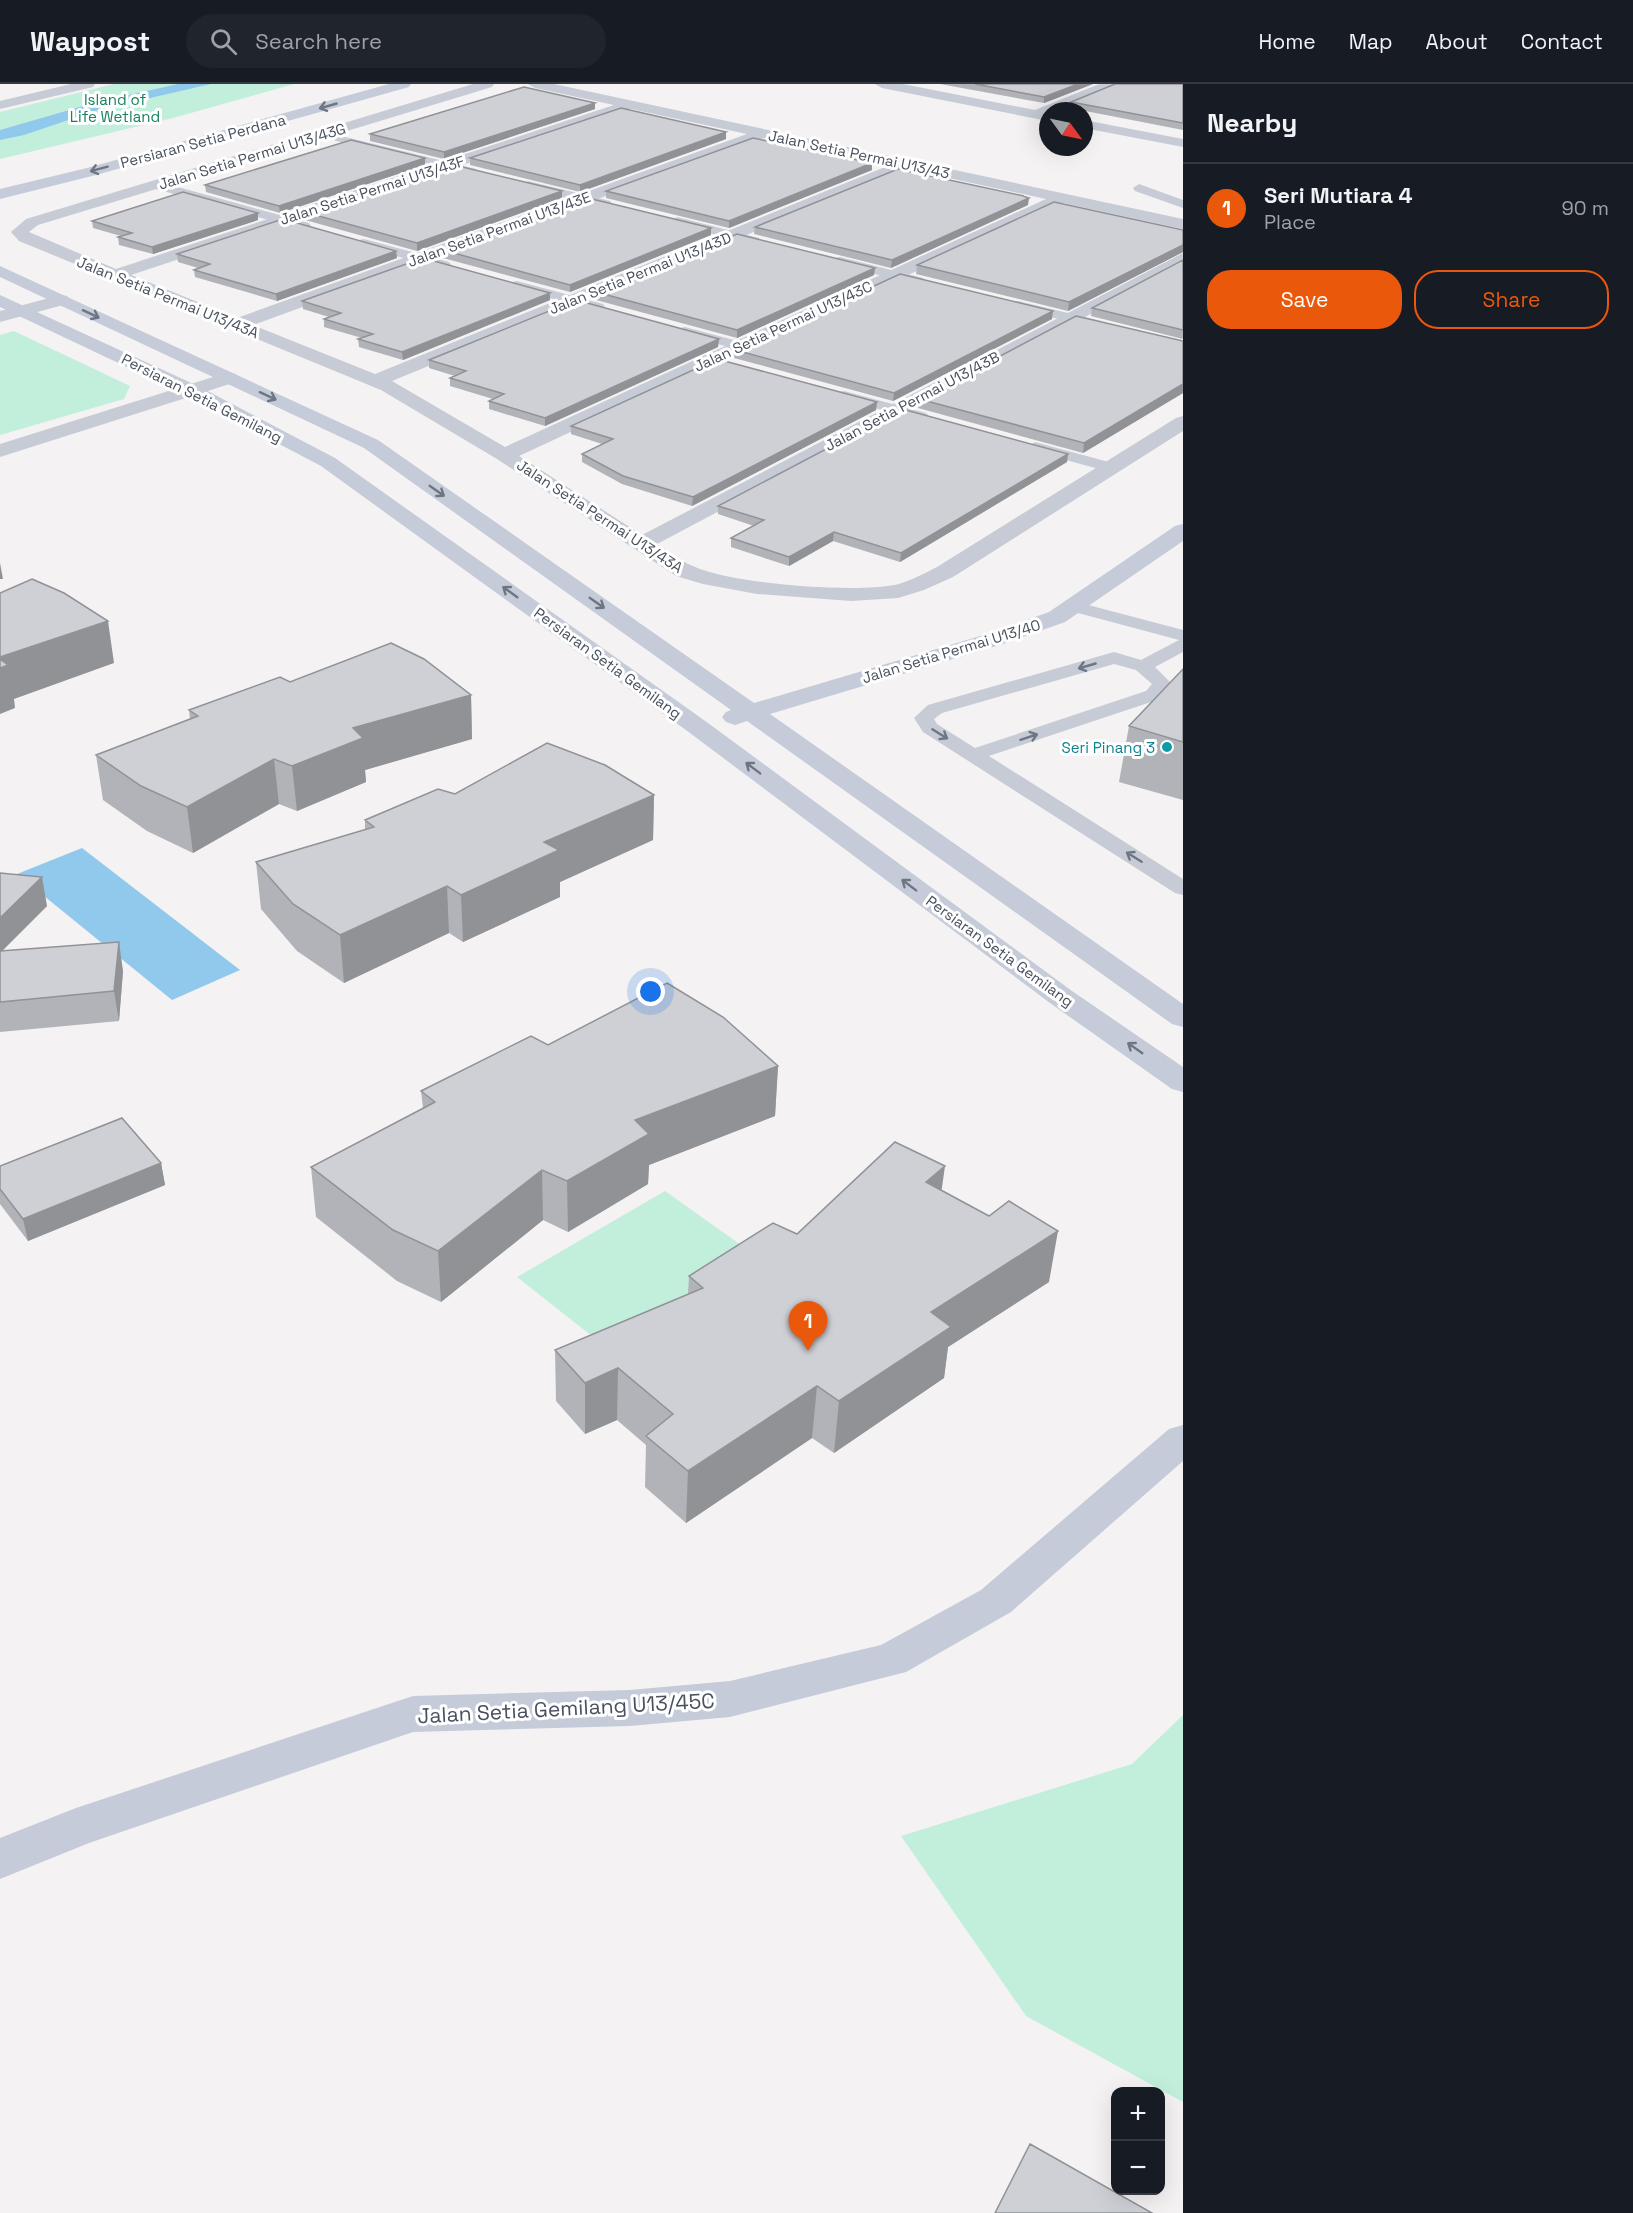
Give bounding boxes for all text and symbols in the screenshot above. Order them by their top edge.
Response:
search box [186,14,606,68]
text: Waypost [30,23,150,59]
icon: search [207,25,240,58]
text: Search here [255,27,382,55]
text: Home [1258,28,1316,55]
text: Map [1349,28,1393,55]
text: About [1426,28,1488,55]
text: Contact [1521,28,1603,55]
park label: Island of Life Wetland [70,90,160,126]
one-way arrow [319,101,338,112]
north arrow [1039,102,1093,156]
text: Nearby [1207,106,1297,140]
street label: Persiaran Setia Perdana [118,110,288,172]
street label: Jalan Setia Permai U13/43G [156,118,348,194]
street label: Jalan Setia Permai U13/43 [767,125,951,183]
street label: Jalan Setia Permai U13/43F [277,151,467,229]
one-way arrow [90,164,109,176]
text: Seri Mutiara 4 [1264,181,1412,209]
street label: Jalan Setia Permai U13/43E [405,187,593,271]
text: 1 [1222,195,1231,221]
text: 90 m [1562,195,1609,221]
text: Place [1264,209,1316,235]
street label: Jalan Setia Permai U13/43D [546,228,734,318]
street label: Jalan Setia Permai U13/43A [74,252,262,342]
button: Save [1207,270,1402,329]
button: Share [1414,270,1609,329]
street label: Jalan Setia Permai U13/43C [691,276,875,376]
one-way arrow [81,309,99,321]
street label: Jalan Setia Permai U13/43B [821,347,1003,455]
street label: Persiaran Setia Gemilang [118,349,286,447]
one-way arrow [258,391,276,402]
street label: Jalan Setia Permai U13/43A [513,455,687,577]
one-way arrow [429,485,445,497]
one-way arrow [502,586,518,599]
one-way arrow [588,597,604,609]
street label: Persiaran Setia Gemilang [531,603,685,723]
street label: Jalan Setia Permai U13/40 [859,615,1043,687]
one-way arrow [1078,661,1097,672]
one-way arrow [931,728,947,740]
one-way arrow [1019,730,1038,741]
place label: Seri Pinang 3 [1061,738,1155,757]
marker: Seri Pinang 3 [1160,740,1174,754]
one-way arrow [745,762,761,775]
one-way arrow [1126,851,1143,863]
one-way arrow [902,878,918,891]
street label: Persiaran Setia Gemilang [923,891,1077,1011]
your location [636,977,665,1006]
one-way arrow [1127,1042,1144,1054]
pin: 1 [788,1302,828,1351]
street label: Jalan Setia Gemilang U13/45C [417,1687,715,1729]
map controls [1111,2087,1165,2195]
button: + [1111,2087,1165,2141]
button: − [1111,2141,1165,2195]

